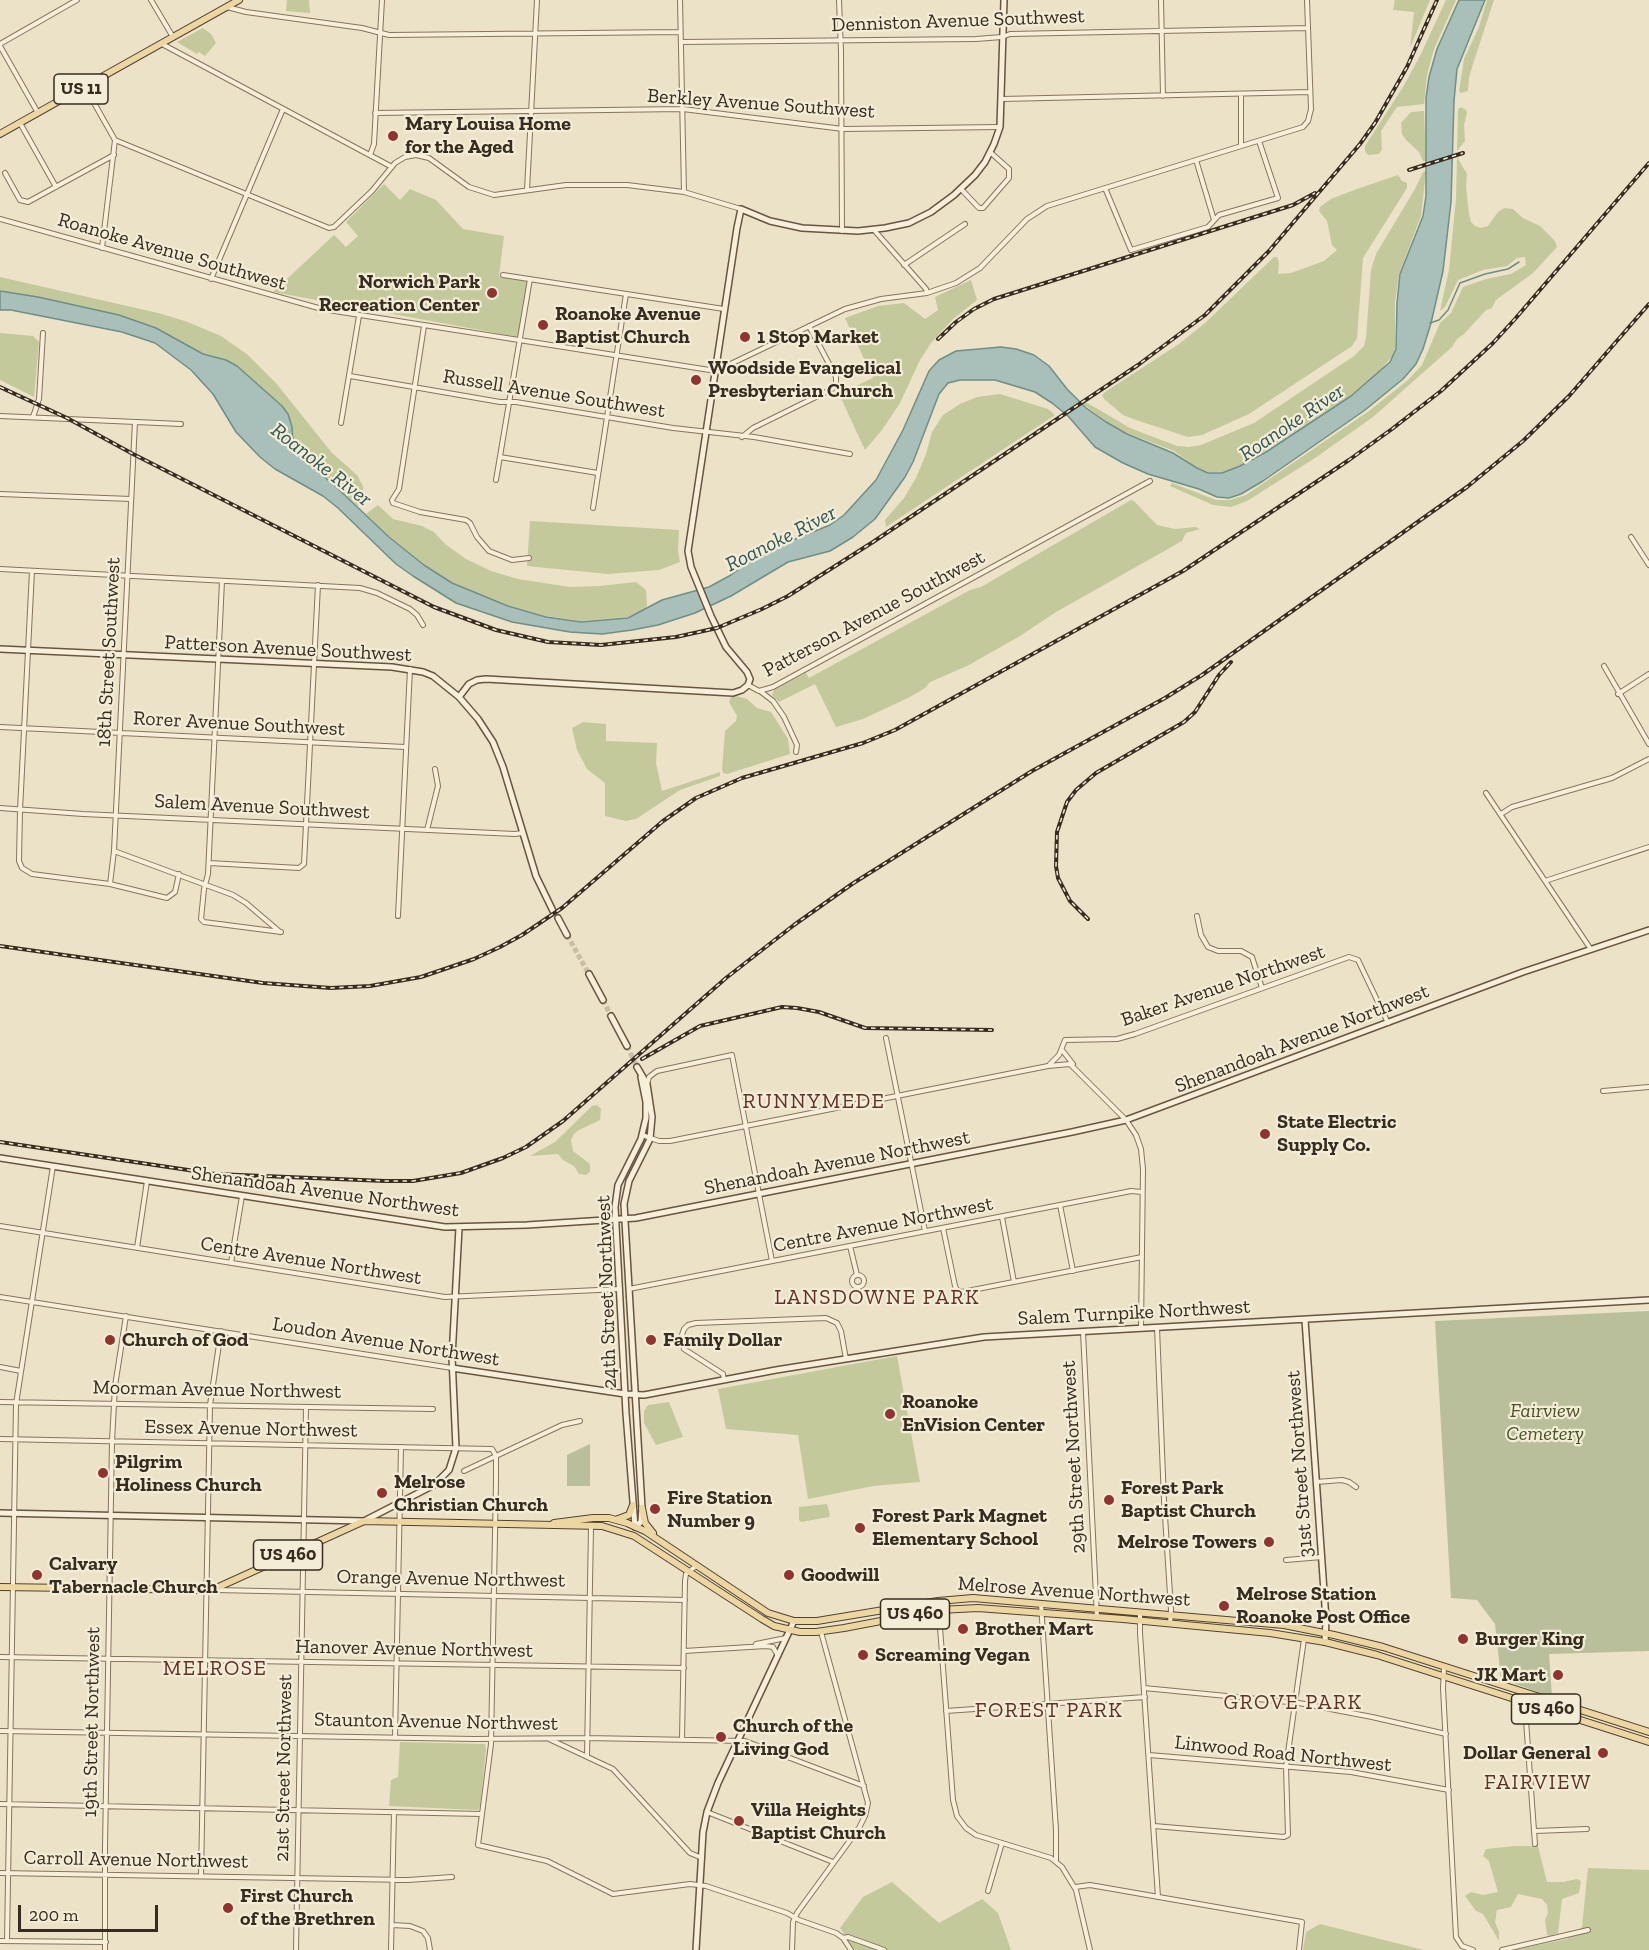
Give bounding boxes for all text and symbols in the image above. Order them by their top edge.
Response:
street label: Denniston Avenue Southwest [831,5,1085,37]
road number: US 11 [54,74,108,104]
street label: Berkley Avenue Southwest [646,84,876,124]
place label: Mary Louisa Home for the Aged [405,112,571,159]
marker: Mary Louisa Home for the Aged [386,129,400,143]
street label: Roanoke Avenue Southwest [55,208,289,296]
place label: Norwich Park Recreation Center [319,270,480,317]
marker: Norwich Park Recreation Center [485,286,499,300]
place label: Roanoke Avenue Baptist Church [555,302,701,349]
marker: Roanoke Avenue Baptist Church [536,318,550,332]
place label: 1 Stop Market [757,325,879,349]
marker: 1 Stop Market [738,330,752,344]
place label: Woodside Evangelical Presbyterian Church [708,356,901,403]
street label: Russell Avenue Southwest [441,365,667,423]
marker: Woodside Evangelical Presbyterian Church [689,373,703,387]
water label: Roanoke River [1235,379,1349,467]
water label: Roanoke River [266,418,376,512]
water label: Roanoke River [721,500,841,578]
street label: Patterson Avenue Southwest [759,545,989,683]
street label: 18th Street Southwest [92,557,126,747]
street label: Patterson Avenue Southwest [164,631,412,667]
street label: Rorer Avenue Southwest [132,706,346,742]
street label: Salem Avenue Southwest [154,789,370,825]
street label: Baker Avenue Northwest [1118,940,1328,1032]
street label: Shenandoah Avenue Northwest [1172,979,1432,1099]
district label: RUNNYMEDE [743,1089,885,1115]
place label: State Electric Supply Co. [1277,1110,1396,1157]
street label: Shenandoah Avenue Northwest [702,1125,972,1201]
marker: State Electric Supply Co. [1258,1127,1272,1141]
street label: Shenandoah Avenue Northwest [190,1161,460,1223]
street label: Centre Avenue Northwest [771,1192,995,1258]
street label: 24th Street Northwest [592,1195,622,1389]
street label: Centre Avenue Northwest [199,1232,423,1290]
district label: LANSDOWNE PARK [774,1285,980,1311]
street label: Salem Turnpike Northwest [1017,1295,1251,1331]
street label: Loudon Avenue Northwest [271,1312,501,1372]
place label: Church of God [122,1328,248,1352]
place label: Family Dollar [663,1328,782,1352]
marker: Church of God [103,1333,117,1347]
marker: Family Dollar [644,1333,658,1347]
street label: 29th Street Northwest [1057,1360,1091,1554]
street label: 31st Street Northwest [1281,1370,1319,1558]
street label: Moorman Avenue Northwest [92,1376,342,1404]
place label: Roanoke EnVision Center [902,1390,1045,1437]
park label: Fairview Cemetery [1506,1399,1584,1446]
marker: Roanoke EnVision Center [883,1407,897,1421]
street label: Essex Avenue Northwest [144,1415,358,1443]
place label: Pilgrim Holiness Church [115,1450,262,1497]
marker: Pilgrim Holiness Church [96,1466,110,1480]
place label: Melrose Christian Church [394,1470,548,1517]
place label: Forest Park Baptist Church [1121,1476,1256,1523]
marker: Melrose Christian Church [375,1486,389,1500]
place label: Fire Station Number 9 [667,1486,772,1533]
marker: Forest Park Baptist Church [1102,1493,1116,1507]
marker: Fire Station Number 9 [648,1502,662,1516]
place label: Forest Park Magnet Elementary School [872,1504,1047,1551]
marker: Forest Park Magnet Elementary School [853,1521,867,1535]
place label: Melrose Towers [1117,1530,1257,1554]
marker: Melrose Towers [1262,1535,1276,1549]
road number: US 460 [254,1540,322,1570]
place label: Calvary Tabernacle Church [49,1552,218,1599]
place label: Goodwill [801,1563,879,1587]
street label: Orange Avenue Northwest [336,1565,566,1593]
marker: Calvary Tabernacle Church [30,1568,44,1582]
marker: Goodwill [782,1568,796,1582]
street label: Melrose Avenue Northwest [957,1572,1191,1612]
place label: Melrose Station Roanoke Post Office [1236,1582,1410,1629]
road number: US 460 [880,1599,950,1629]
marker: Melrose Station Roanoke Post Office [1217,1599,1231,1613]
place label: Brother Mart [975,1617,1093,1641]
marker: Brother Mart [956,1622,970,1636]
street label: 19th Street Northwest [78,1626,106,1818]
place label: Burger King [1475,1627,1584,1651]
marker: Burger King [1456,1632,1470,1646]
street label: Hanover Avenue Northwest [295,1635,533,1663]
place label: Screaming Vegan [875,1643,1030,1667]
marker: Screaming Vegan [856,1648,870,1662]
district label: MELROSE [163,1656,267,1682]
place label: JK Mart [1474,1663,1546,1687]
marker: JK Mart [1551,1668,1565,1682]
street label: 21st Street Northwest [270,1674,298,1862]
district label: GROVE PARK [1224,1690,1362,1716]
road number: US 460 [1512,1694,1580,1724]
district label: FOREST PARK [975,1698,1123,1724]
street label: Staunton Avenue Northwest [314,1708,558,1736]
place label: Church of the Living God [733,1714,853,1761]
marker: Church of the Living God [714,1730,728,1744]
street label: Linwood Road Northwest [1173,1731,1393,1777]
place label: Dollar General [1463,1741,1591,1765]
marker: Dollar General [1596,1746,1610,1760]
district label: FAIRVIEW [1484,1770,1592,1796]
place label: Villa Heights Baptist Church [751,1798,886,1845]
marker: Villa Heights Baptist Church [732,1814,746,1828]
street label: Carroll Avenue Northwest [23,1846,249,1874]
place label: First Church of the Brethren [240,1884,375,1931]
scale bar [21,1893,160,1931]
marker: First Church of the Brethren [221,1901,235,1915]
text: 200 m [29,1904,79,1926]

